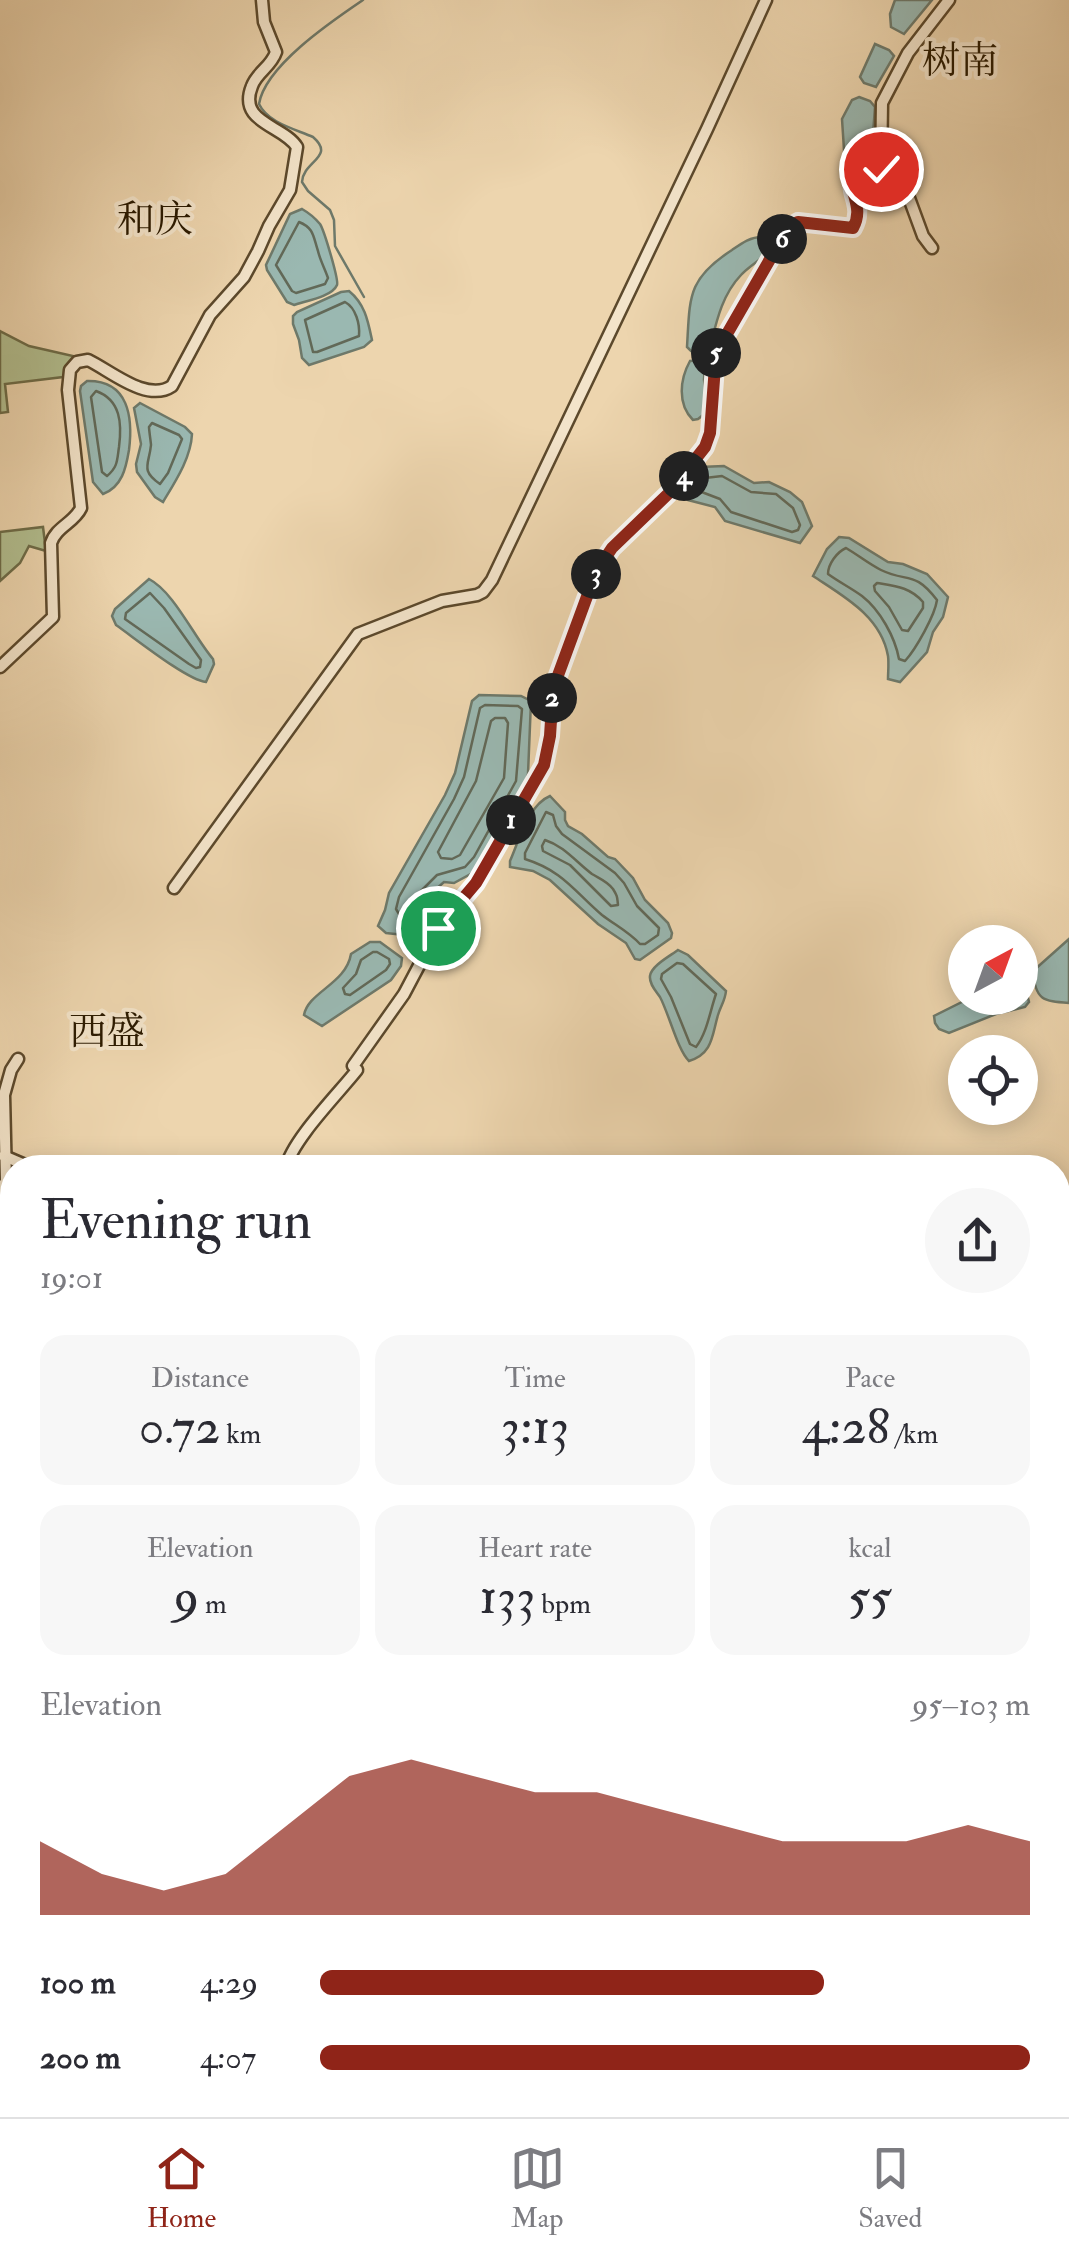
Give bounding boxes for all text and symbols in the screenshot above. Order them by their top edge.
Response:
district label: 树南 [922,37,998,85]
pin [839,127,924,212]
icon: check [854,142,909,197]
district label: 和庆 [117,196,193,244]
pin: 6 [757,214,807,264]
text: 6 [775,221,789,256]
pin: 5 [691,328,741,378]
text: 5 [710,335,722,370]
pin: 4 [659,451,709,501]
text: 4 [676,458,692,493]
pin: 3 [571,549,621,599]
text: 3 [591,556,601,591]
pin: 2 [527,673,577,723]
text: 2 [545,680,559,715]
pin: 1 [486,795,536,845]
text: 1 [506,802,516,837]
pin [396,886,481,971]
icon: arrive [411,901,466,956]
north arrow [948,925,1038,1015]
map controls [948,925,1038,1125]
district label: 西盛 [69,1008,145,1056]
button: locate [948,1035,1038,1125]
text: Evening run [40,1186,312,1255]
button: share [925,1188,1030,1293]
text: 19:01 [40,1258,103,1298]
text: Distance [151,1361,249,1396]
text: Time [504,1361,566,1396]
text: Pace [845,1361,895,1396]
text: 0.72 [139,1396,220,1459]
text: 3:13 [501,1396,569,1459]
text: 4:28 [802,1396,890,1459]
text: km [220,1417,261,1452]
text: /km [890,1417,938,1452]
text: Elevation [147,1531,253,1566]
text: Heart rate [478,1531,592,1566]
text: kcal [849,1531,891,1566]
text: 9 [173,1566,199,1629]
text: 133 [479,1566,535,1629]
text: 55 [848,1566,892,1629]
text: m [199,1587,227,1622]
text: bpm [535,1587,591,1622]
text: Elevation [40,1685,162,1725]
text: 95–103 m [912,1685,1030,1725]
text: 100 m [40,1963,116,2003]
text: 4:29 [200,1963,258,2003]
text: 200 m [40,2038,121,2078]
text: 4:07 [200,2038,256,2078]
tab: Home [147,2141,216,2236]
tab: Map [510,2141,565,2236]
tab: Saved [858,2141,922,2236]

